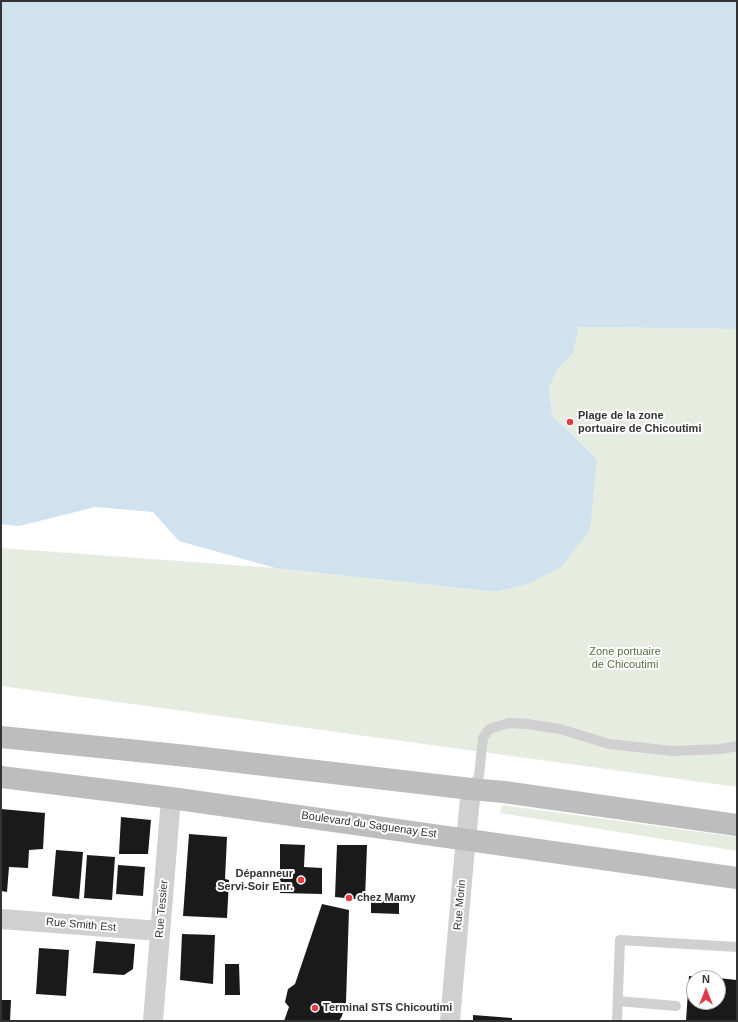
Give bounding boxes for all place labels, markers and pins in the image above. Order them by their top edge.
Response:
place label: Plage de la zone portuaire de Chicoutimi [578,409,701,435]
marker: Plage de la zone portuaire de Chicoutimi [565,417,575,427]
place label: Dépanneur Servi-Soir Enr. [217,867,293,893]
marker: Dépanneur Servi-Soir Enr. [296,875,306,885]
place label: chez Mamy [357,891,416,905]
marker: chez Mamy [344,893,354,903]
place label: Terminal STS Chicoutimi [323,1001,452,1015]
marker: Terminal STS Chicoutimi [310,1003,320,1013]

